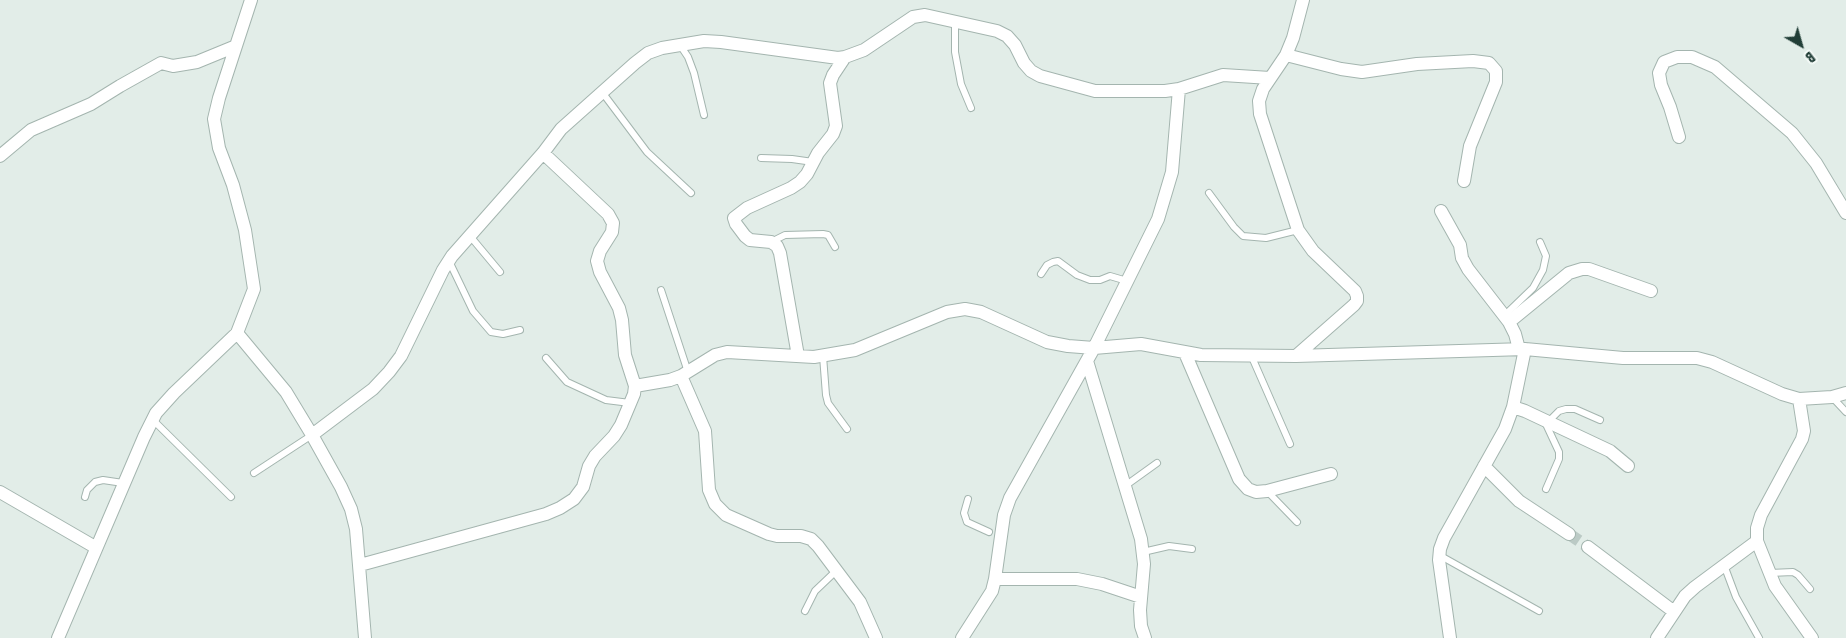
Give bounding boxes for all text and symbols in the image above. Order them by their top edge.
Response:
north arrow [1776,20,1826,70]
text: B [1803,48,1818,65]

